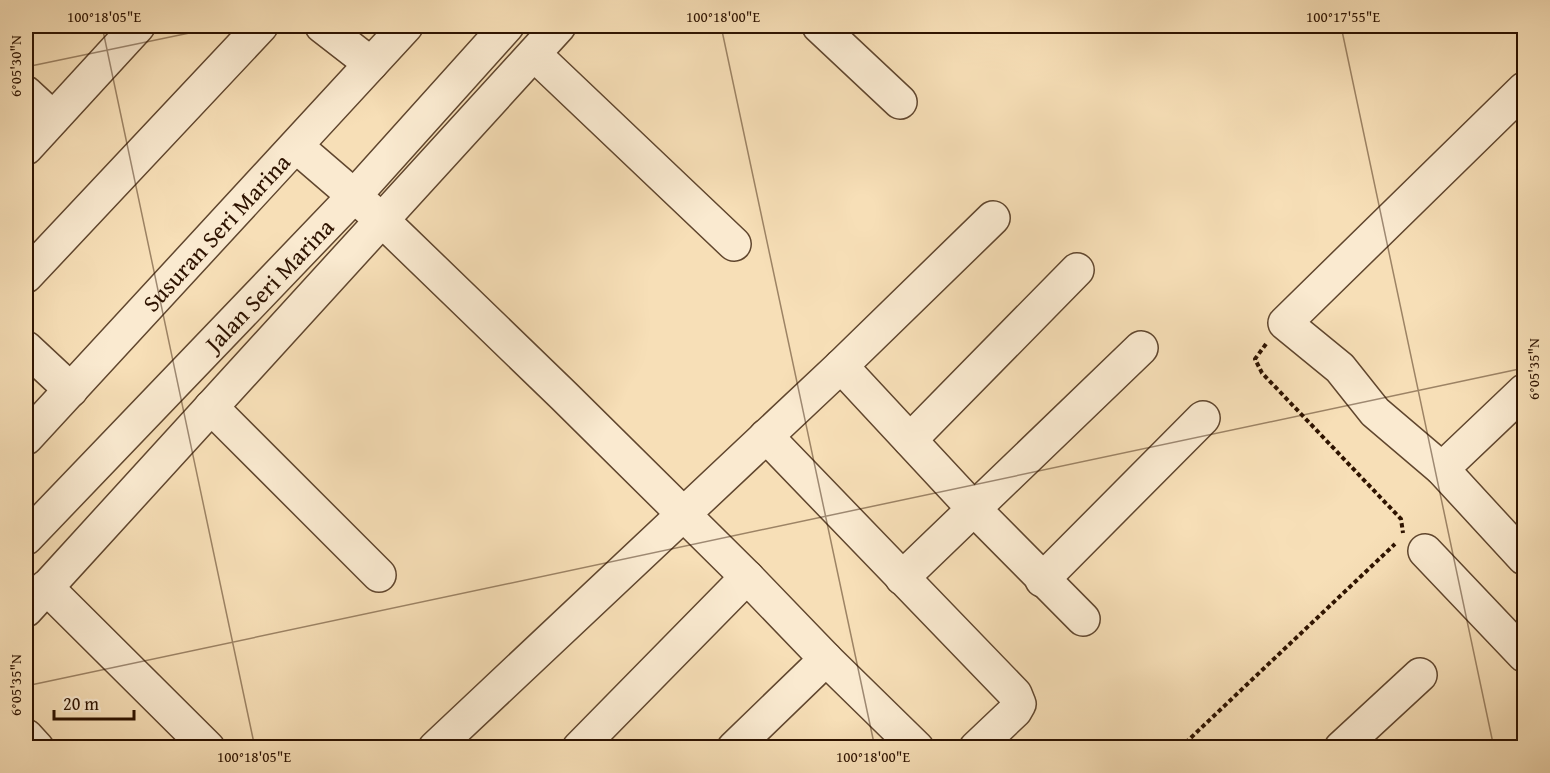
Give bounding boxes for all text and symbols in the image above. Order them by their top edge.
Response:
text: 100°18'05"E [67,6,141,27]
text: 100°18'00"E [686,6,760,27]
text: 100°17'55"E [1306,6,1380,27]
text: 6°05'30"N [5,35,26,97]
street label: Susuran Seri Marina [134,145,298,319]
street label: Jalan Seri Marina [194,210,342,361]
text: 6°05'35"N [1523,338,1544,400]
text: 6°05'35"N [5,654,26,716]
scale bar [54,683,134,721]
text: 20 m [63,690,99,717]
text: 100°18'05"E [217,746,291,767]
text: 100°18'00"E [836,746,910,767]

